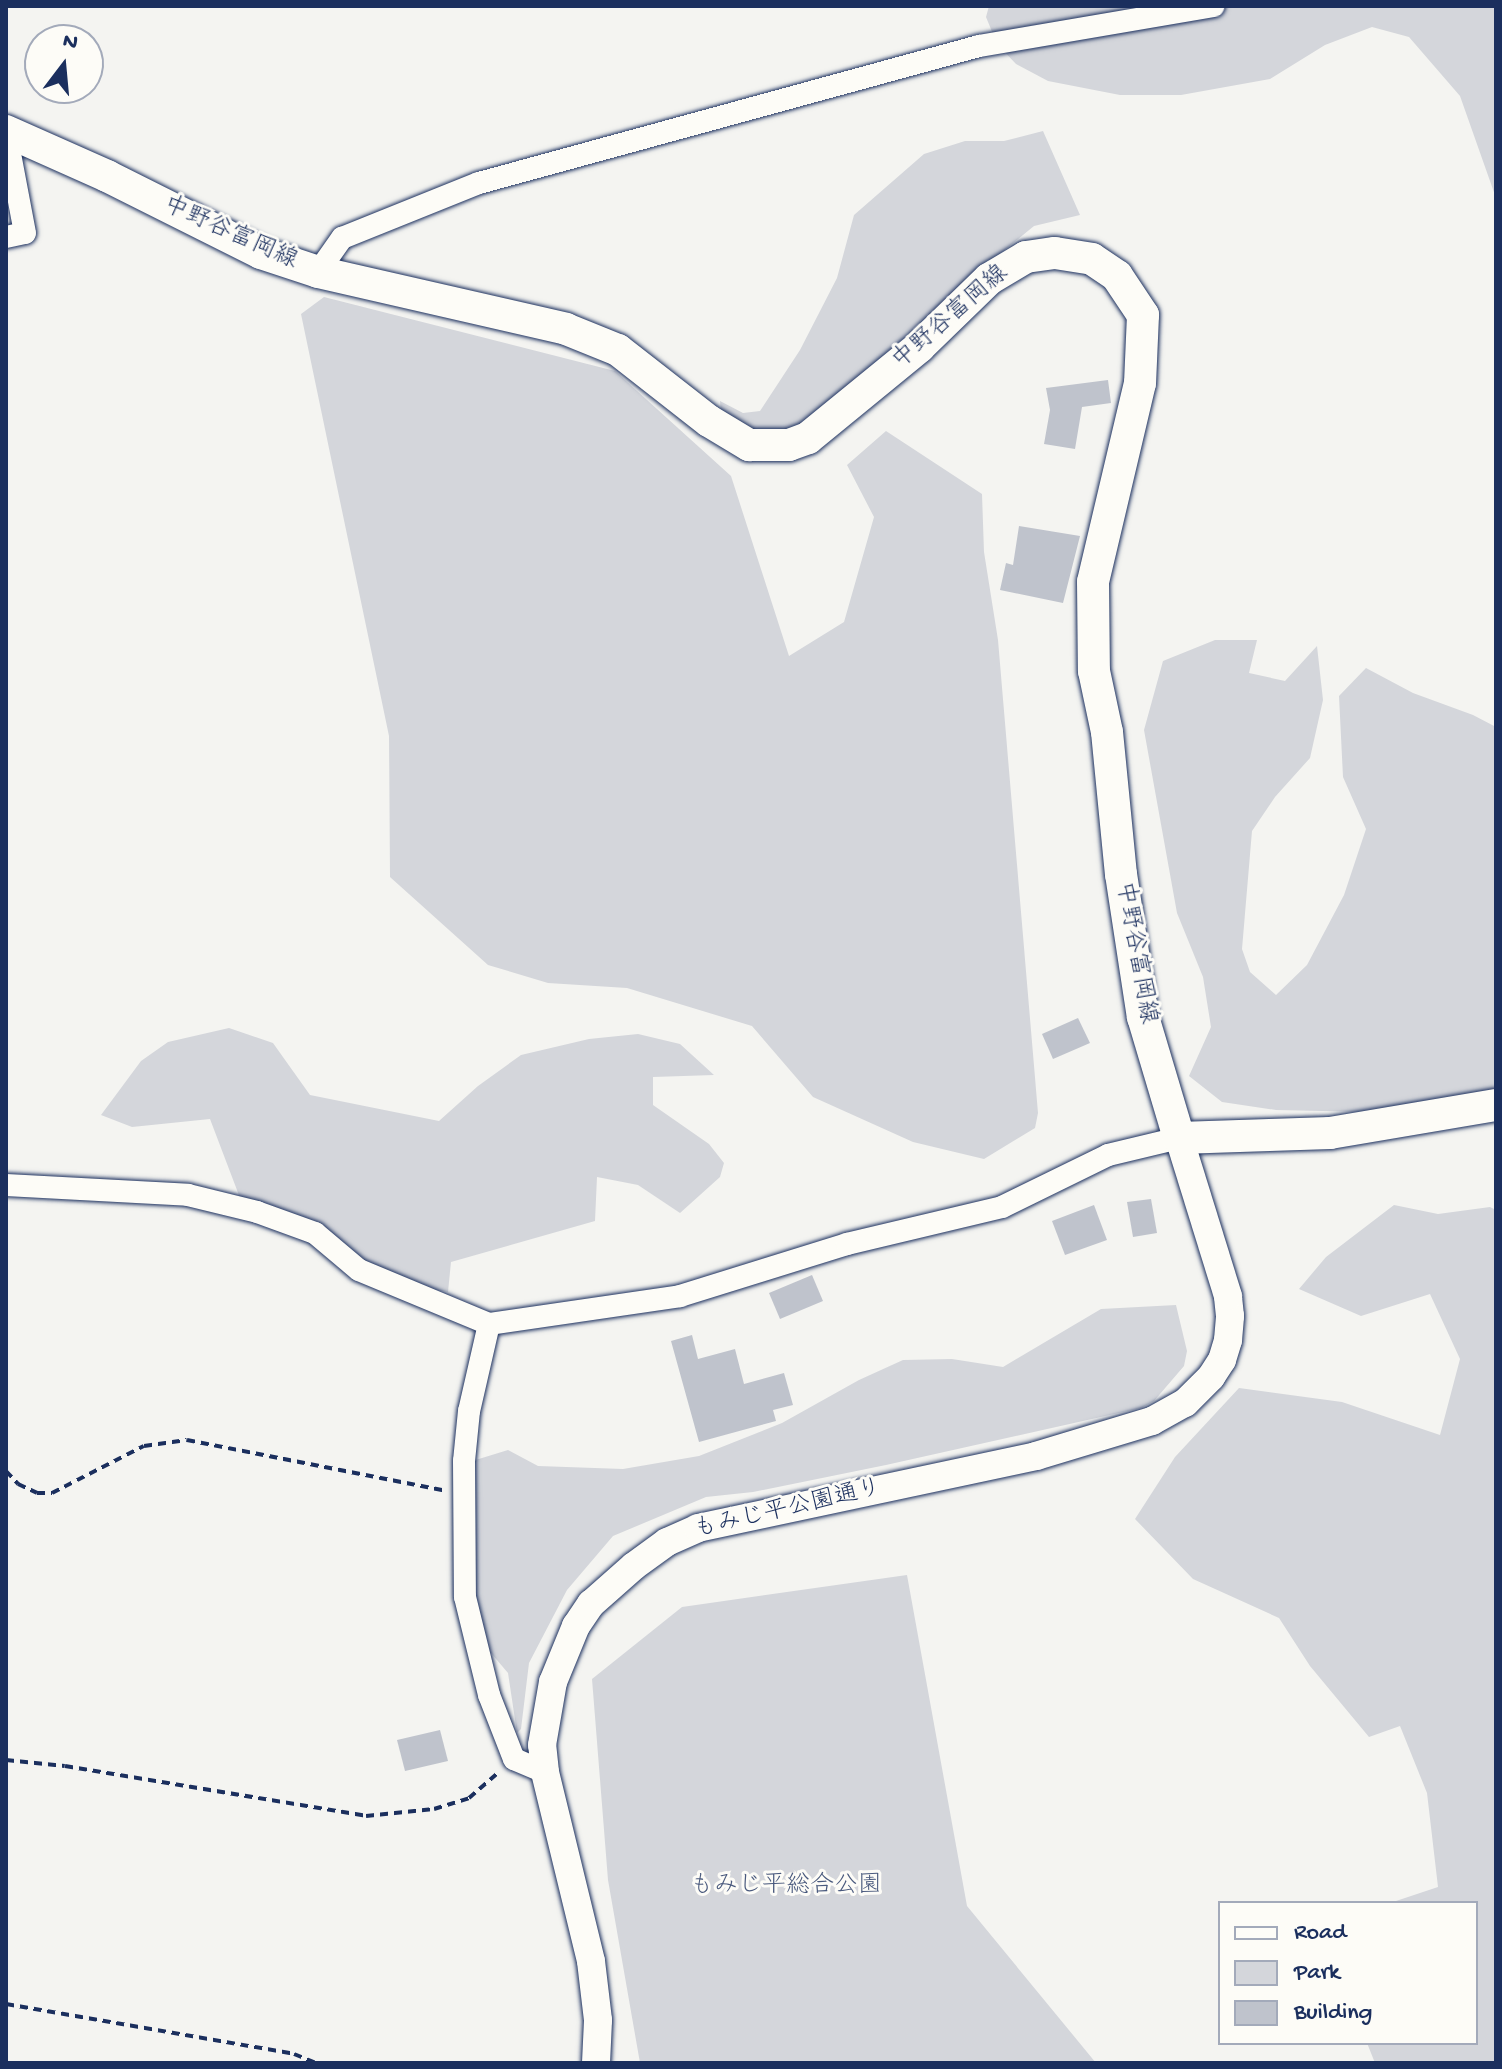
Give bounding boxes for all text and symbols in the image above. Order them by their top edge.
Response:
north arrow [24,24,104,104]
text: N [60,28,81,57]
street label: 中野谷富岡線 [158,192,302,276]
street label: 中野谷富岡線 [887,260,1015,376]
street label: 中野谷富岡線 [1108,880,1162,1026]
street label: もみじ平公園通り [691,1474,885,1546]
park label: もみじ平総合公園 [690,1873,882,1901]
legend [1218,1901,1478,2045]
text: Road [1294,1919,1346,1948]
text: Park [1294,1959,1340,1988]
text: Building [1294,1999,1372,2028]

